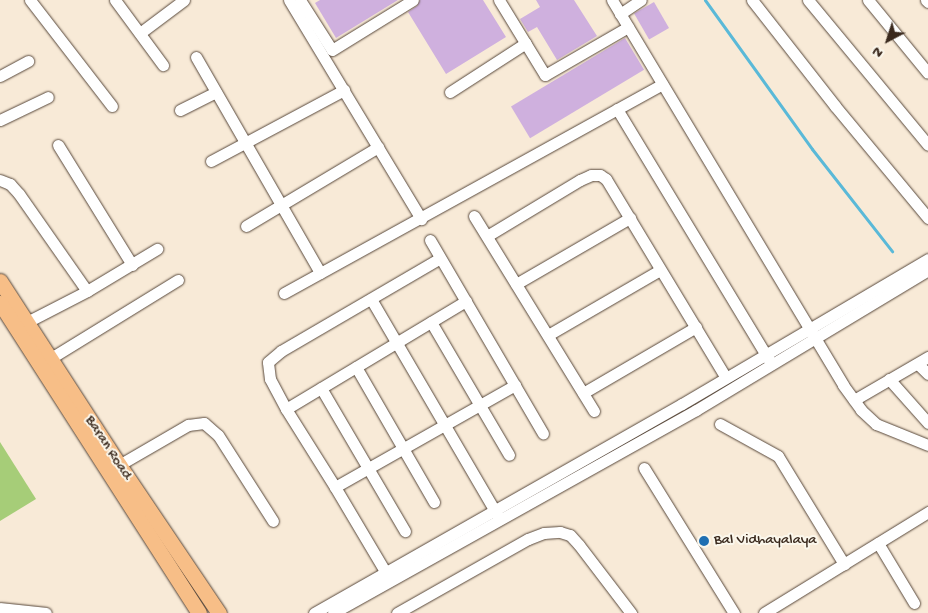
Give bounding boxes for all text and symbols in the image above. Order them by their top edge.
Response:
north arrow [863,15,913,65]
text: N [869,42,887,61]
street label: Baran Road [81,412,135,484]
place label: Bal Vidhayalaya [714,532,817,550]
marker: Bal Vidhayalaya [698,535,710,547]

